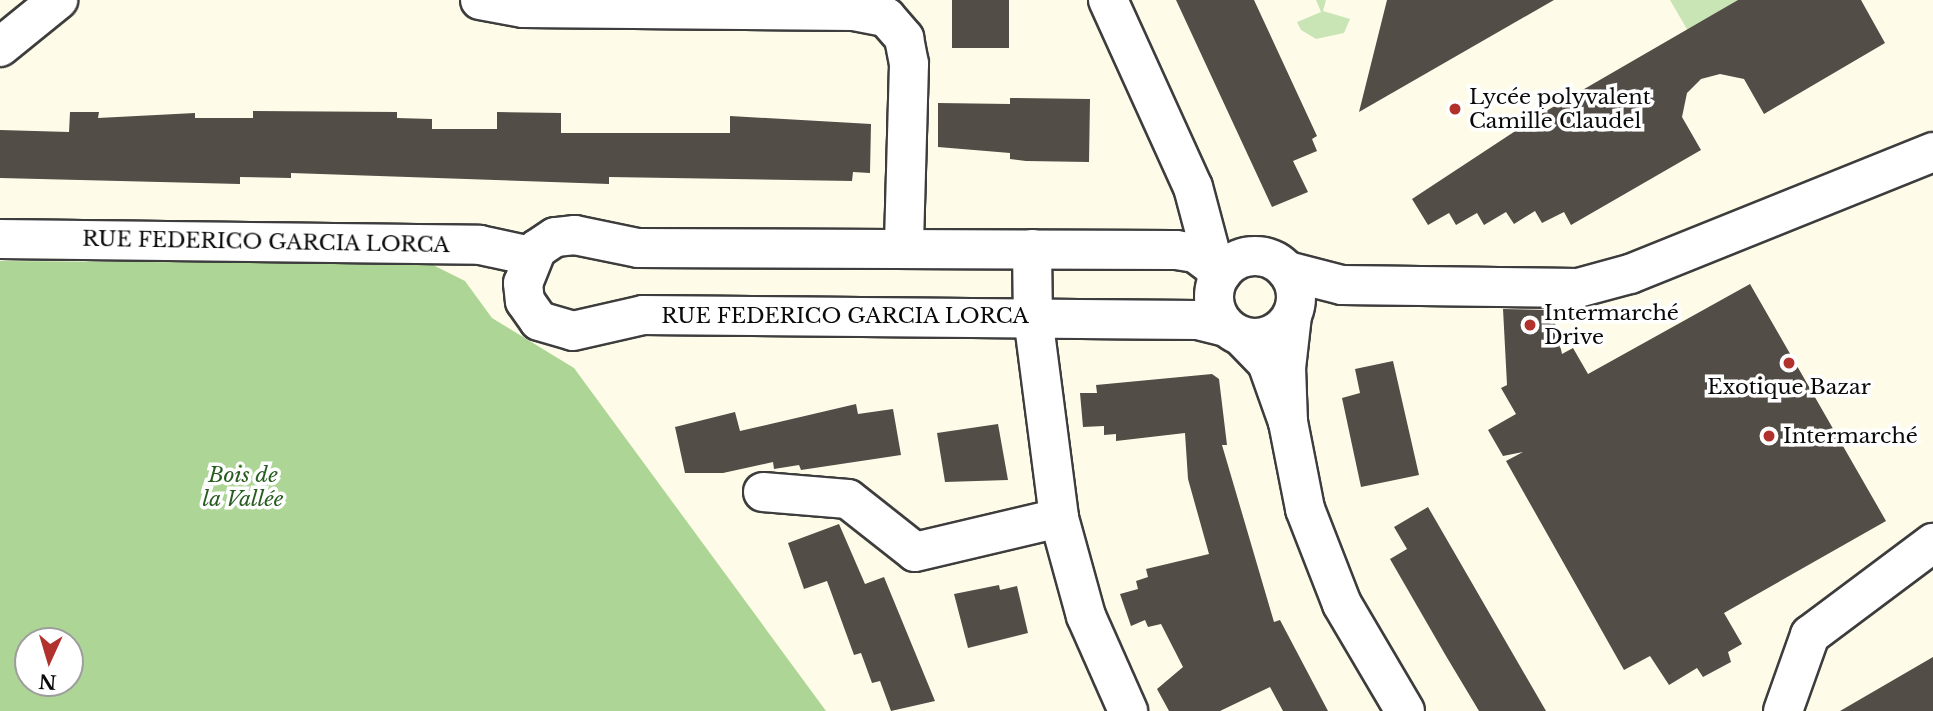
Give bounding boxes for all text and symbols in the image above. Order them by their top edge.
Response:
place label: Lycée polyvalent Camille Claudel [1469,84,1651,134]
marker: Lycée polyvalent Camille Claudel [1447,101,1463,117]
street label: RUE FEDERICO GARCIA LORCA [82,226,450,258]
place label: Intermarché Drive [1544,300,1679,350]
street label: RUE FEDERICO GARCIA LORCA [661,303,1029,329]
marker: Intermarché Drive [1522,317,1538,333]
marker: Exotique Bazar [1781,355,1797,371]
place label: Exotique Bazar [1707,374,1871,400]
place label: Intermarché [1783,423,1918,449]
marker: Intermarché [1761,428,1777,444]
park label: Bois de la Vallée [202,462,284,512]
north arrow [14,627,84,697]
text: N [38,669,57,694]

